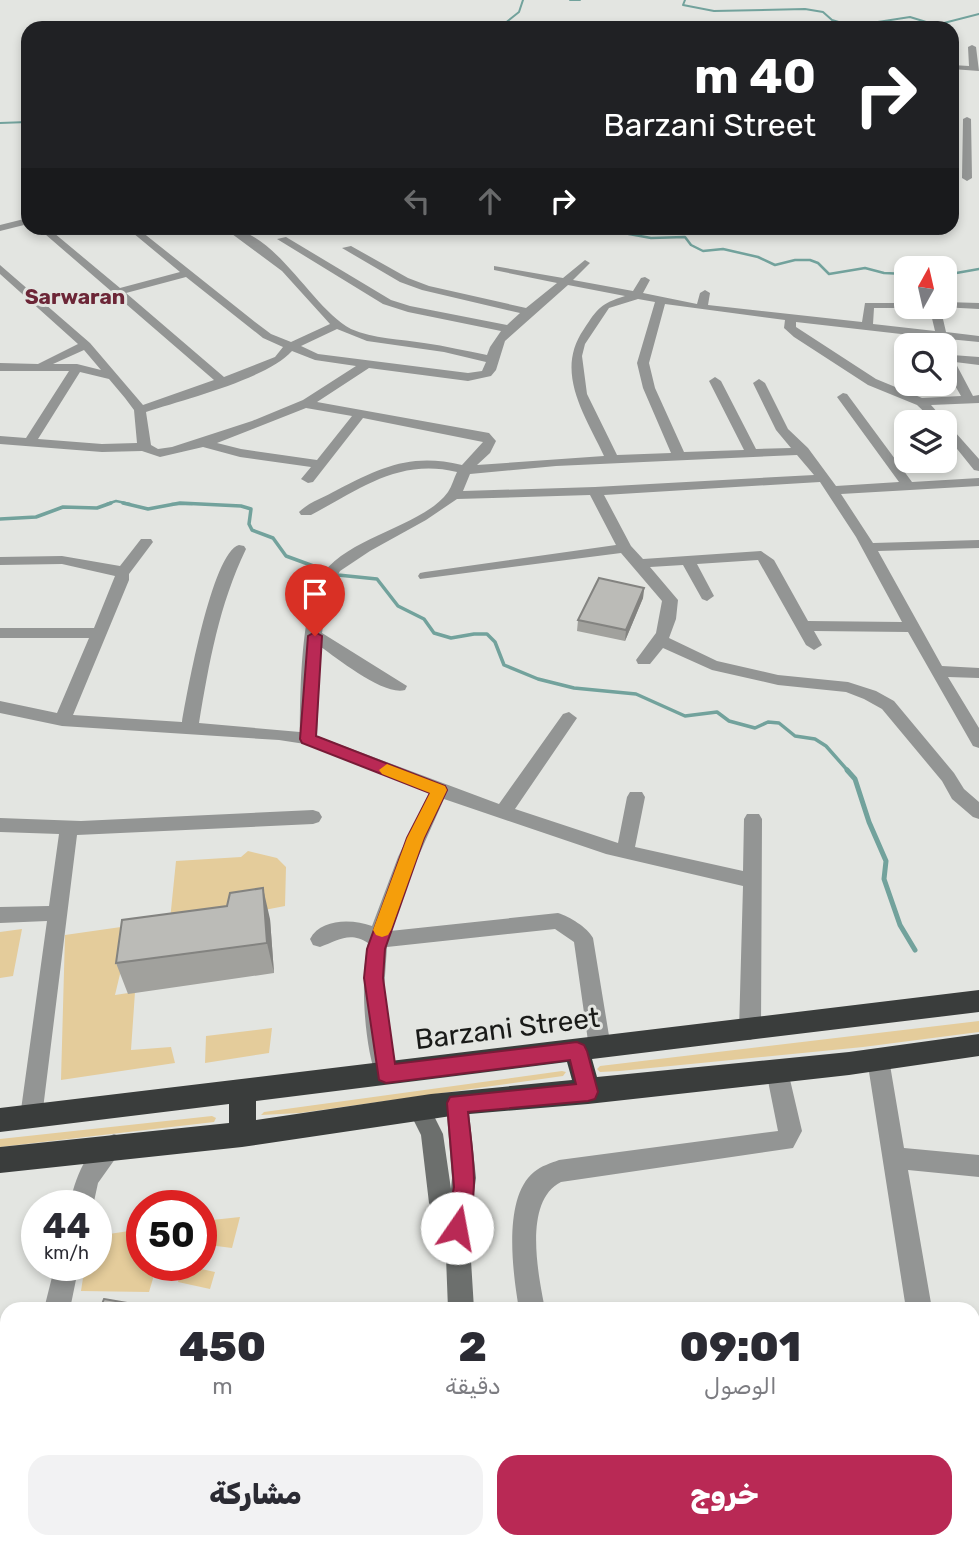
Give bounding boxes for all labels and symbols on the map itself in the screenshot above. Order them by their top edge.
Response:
north arrow [894,256,957,318]
district label: Sarwaran [25,284,125,309]
pin [285,564,345,636]
street label: Barzani Street [413,1001,601,1056]
speed limit sign: 50 [126,1190,217,1281]
position arrow [420,1191,494,1265]

